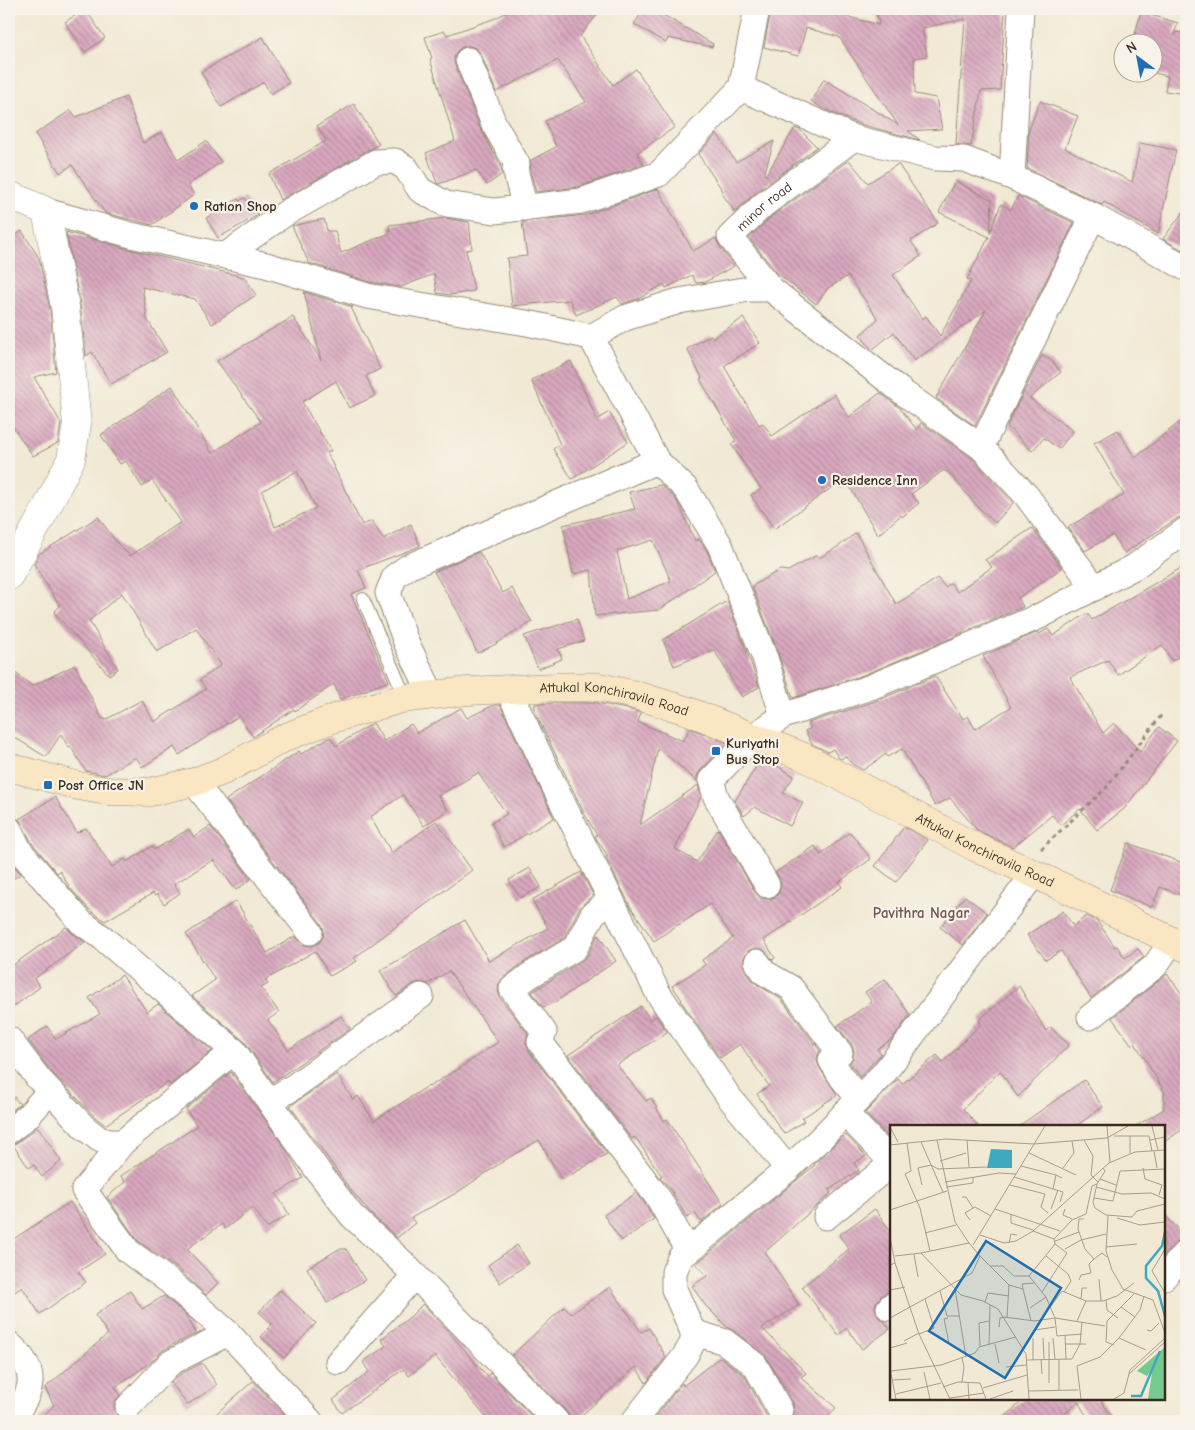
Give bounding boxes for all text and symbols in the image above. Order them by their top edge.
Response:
north arrow [1112,32,1162,82]
text: N [1123,38,1140,57]
street label: minor road [733,179,795,235]
place label: Ration Shop [204,198,277,215]
marker: Ration Shop [188,200,200,212]
place label: Residence Inn [832,472,917,489]
marker: Residence Inn [816,474,828,486]
street label: Attukal Konchiravila Road [539,679,691,720]
place label: Kuriyathi Bus Stop [726,735,779,768]
marker: Kuriyathi Bus Stop [710,745,722,757]
place label: Post Office JN [58,777,144,794]
marker: Post Office JN [42,779,54,791]
street label: Attukal Konchiravila Road [913,809,1057,891]
district label: Pavithra Nagar [873,904,969,922]
inset map [890,1125,1165,1400]

